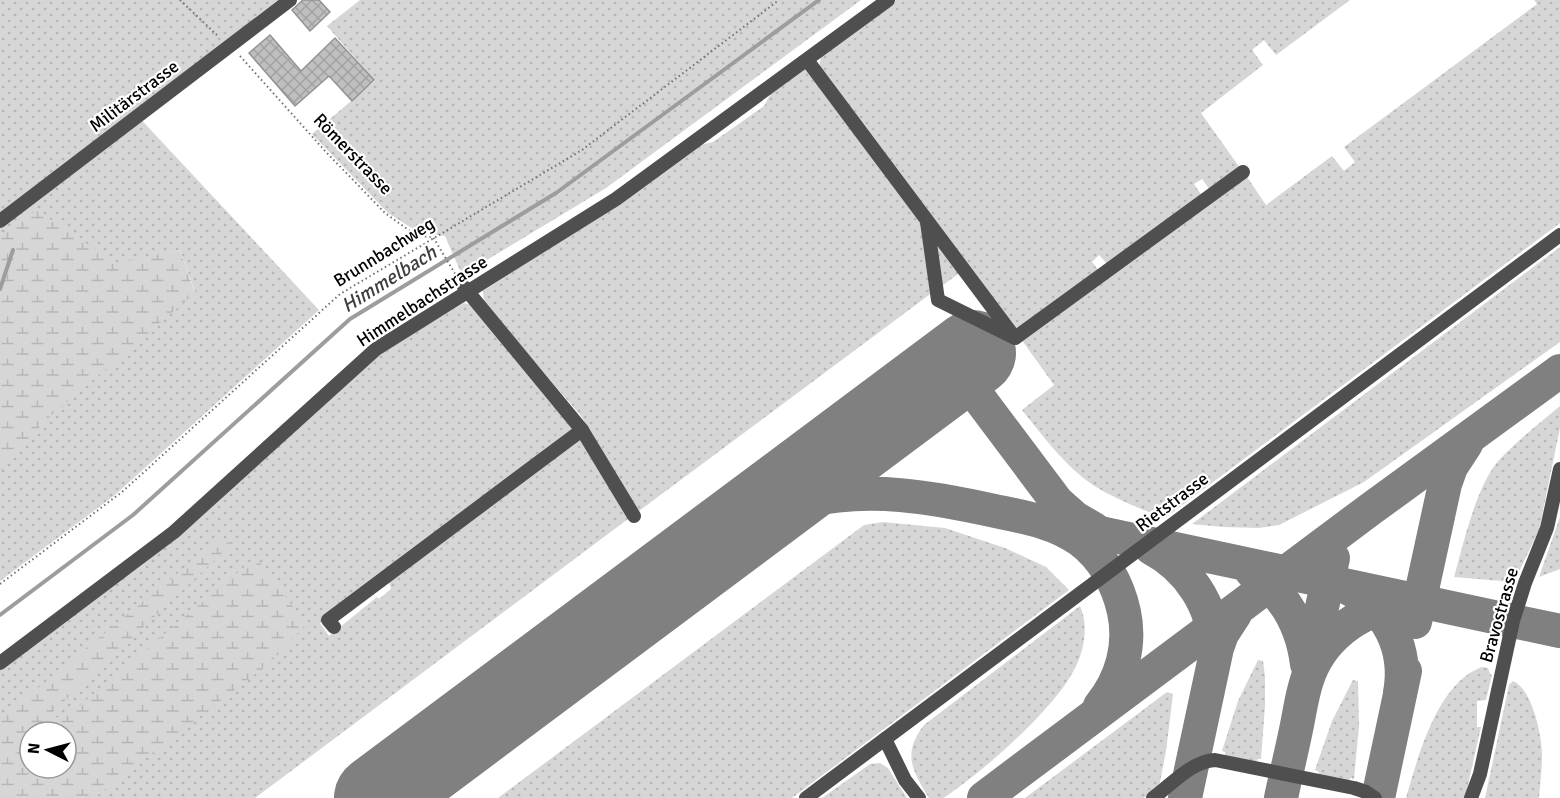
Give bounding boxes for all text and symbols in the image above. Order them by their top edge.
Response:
street label: Militärstrasse [85,55,183,137]
street label: Römerstrasse [309,109,397,199]
street label: Brunnbachweg [330,212,438,292]
water label: Himmelbach [337,239,442,318]
street label: Himmelbachstrasse [353,251,491,351]
street label: Rietstrasse [1131,467,1213,537]
street label: Bravostrasse [1475,565,1523,665]
north arrow [18,720,78,780]
text: N [24,742,45,755]

